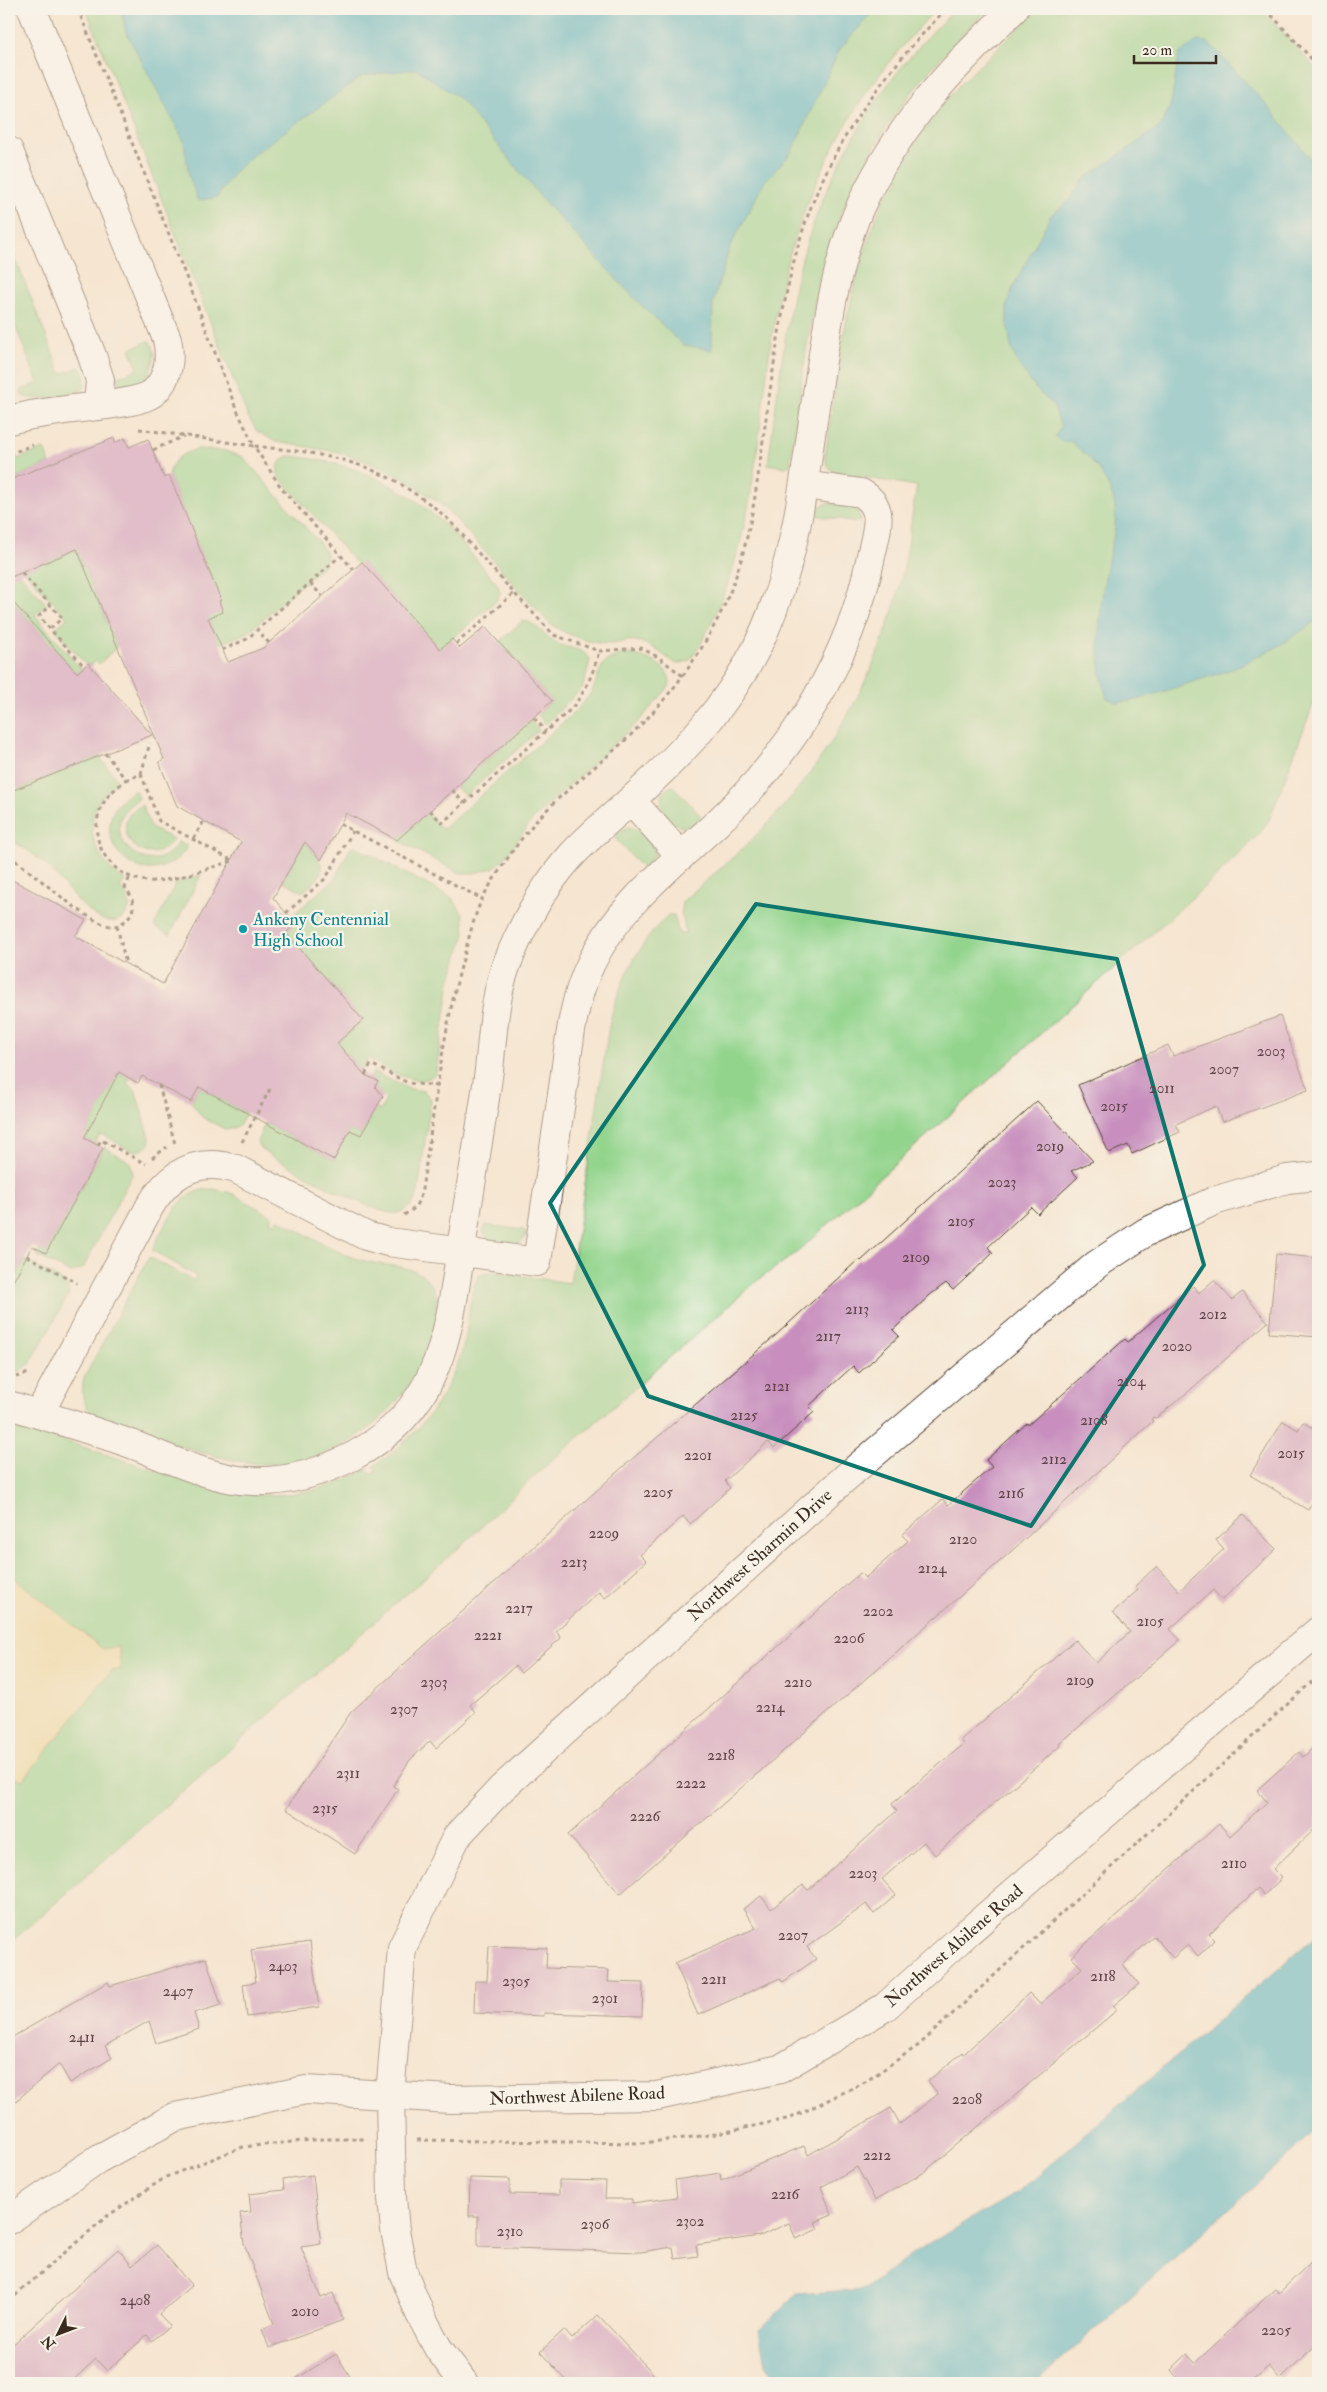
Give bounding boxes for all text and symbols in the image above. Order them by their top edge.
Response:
scale bar [1134,32,1217,64]
text: 20 m [1142,41,1172,60]
place label: Ankeny Centennial High School [252,908,389,952]
marker: Ankeny Centennial High School [237,923,249,935]
house number: 2003 [1257,1042,1285,1061]
house number: 2007 [1209,1060,1239,1079]
house number: 2011 [1149,1079,1175,1098]
house number: 2015 [1100,1097,1128,1116]
house number: 2019 [1036,1137,1064,1156]
house number: 2023 [988,1173,1016,1192]
house number: 2105 [947,1212,975,1231]
house number: 2109 [902,1248,930,1267]
house number: 2113 [845,1300,869,1319]
house number: 2012 [1199,1305,1227,1324]
house number: 2117 [815,1327,841,1346]
house number: 2020 [1162,1337,1192,1356]
house number: 2104 [1117,1372,1146,1391]
house number: 2121 [764,1377,790,1396]
house number: 2125 [730,1406,758,1425]
house number: 2108 [1080,1411,1108,1430]
house number: 2015 [1277,1444,1305,1463]
house number: 2201 [684,1446,712,1465]
house number: 2112 [1041,1450,1067,1469]
house number: 2205 [643,1483,673,1502]
street label: Northwest Sharmin Drive [683,1484,838,1626]
house number: 2116 [998,1484,1025,1503]
house number: 2209 [589,1524,619,1543]
house number: 2120 [949,1530,977,1549]
house number: 2213 [561,1553,587,1572]
house number: 2124 [918,1559,947,1578]
house number: 2217 [505,1599,533,1618]
house number: 2202 [863,1602,894,1621]
house number: 2105 [1136,1612,1164,1631]
house number: 2221 [474,1626,502,1645]
house number: 2206 [834,1629,866,1648]
house number: 2109 [1066,1671,1094,1690]
house number: 2303 [421,1673,447,1692]
house number: 2210 [784,1673,812,1692]
house number: 2214 [756,1698,785,1717]
house number: 2307 [390,1700,418,1719]
house number: 2218 [707,1746,735,1765]
house number: 2311 [336,1764,360,1783]
house number: 2222 [676,1774,707,1793]
house number: 2315 [312,1799,338,1818]
house number: 2226 [630,1807,662,1826]
house number: 2110 [1221,1854,1247,1873]
house number: 2203 [849,1864,877,1883]
street label: Northwest Abilene Road [880,1880,1028,2012]
house number: 2207 [778,1926,808,1945]
house number: 2403 [268,1957,298,1976]
house number: 2118 [1090,1967,1116,1986]
house number: 2211 [701,1970,727,1989]
house number: 2305 [502,1972,530,1991]
house number: 2407 [163,1982,193,2001]
house number: 2301 [592,1989,618,2008]
house number: 2411 [69,2028,95,2047]
street label: Northwest Abilene Road [489,2081,665,2111]
house number: 2208 [952,2090,982,2109]
house number: 2212 [863,2146,891,2165]
house number: 2216 [771,2185,800,2204]
house number: 2302 [676,2212,705,2231]
house number: 2306 [581,2215,611,2234]
house number: 2310 [497,2222,523,2241]
house number: 2408 [120,2291,150,2310]
house number: 2010 [291,2302,319,2321]
north arrow [32,2310,82,2360]
house number: 2205 [1261,2321,1291,2340]
text: N [38,2332,60,2353]

